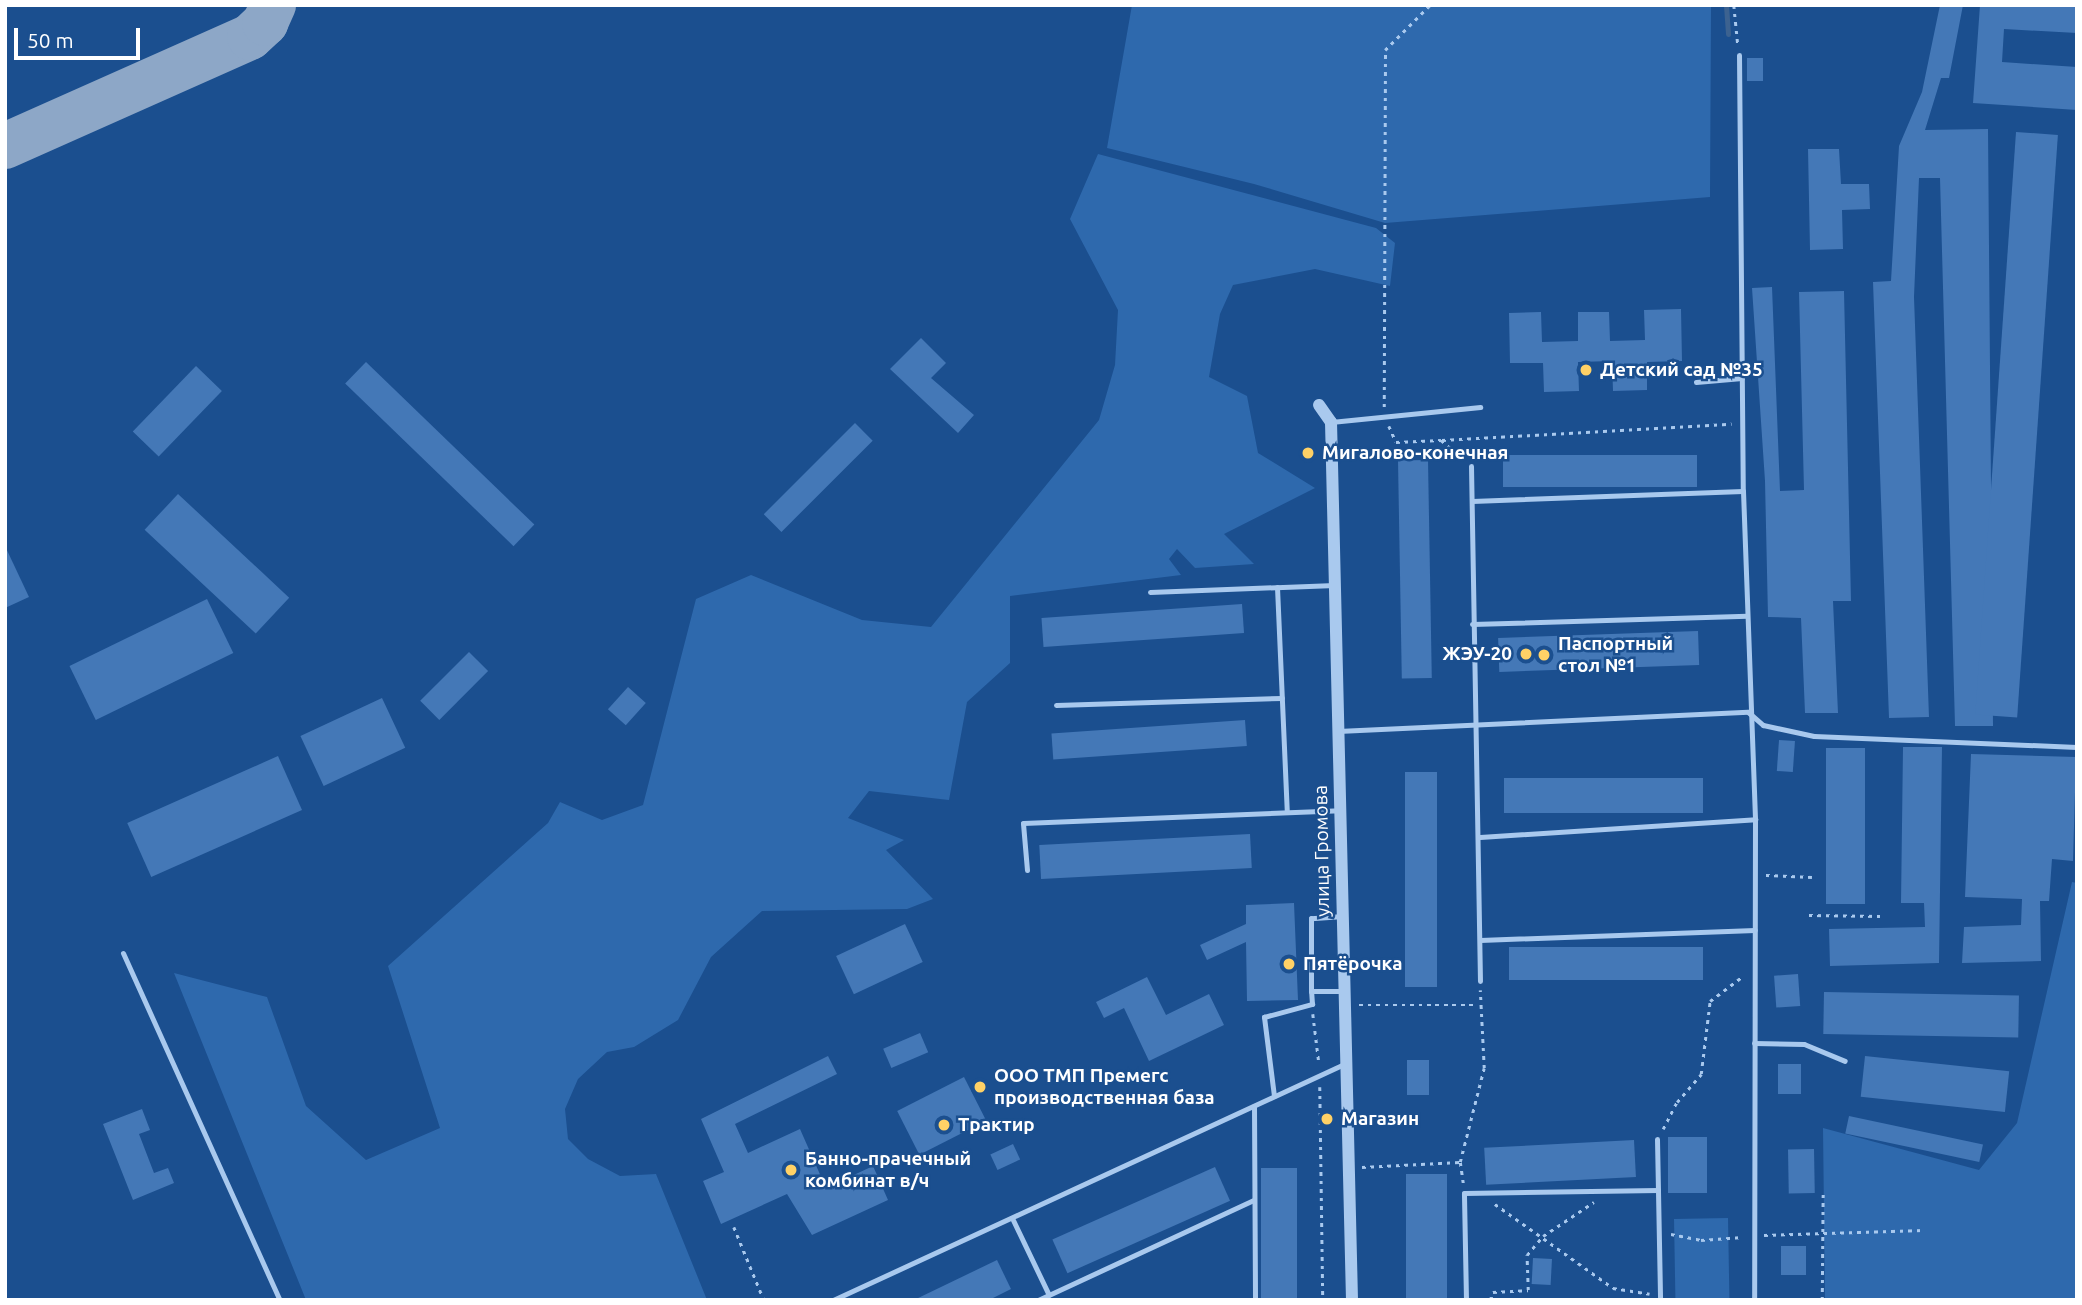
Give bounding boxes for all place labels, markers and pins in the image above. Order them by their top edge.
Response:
place label: Детский сад №35 [1600,359,1763,381]
marker: Детский сад №35 [1578,362,1594,378]
place label: Мигалово-конечная [1322,442,1508,464]
marker: Мигалово-конечная [1300,445,1316,461]
place label: Паспортный стол №1 [1558,633,1673,677]
place label: ЖЭУ-20 [1442,643,1512,665]
marker: ЖЭУ-20 [1518,646,1534,662]
marker: Паспортный стол №1 [1536,647,1552,663]
place label: Пятёрочка [1303,953,1402,975]
marker: Пятёрочка [1281,956,1297,972]
place label: ООО ТМП Премегс производственная база [994,1065,1215,1109]
marker: ООО ТМП Премегс производственная база [972,1079,988,1095]
place label: Магазин [1341,1108,1419,1130]
marker: Магазин [1319,1111,1335,1127]
place label: Трактир [958,1114,1035,1136]
marker: Трактир [936,1117,952,1133]
place label: Банно-прачечный комбинат в/ч [805,1148,971,1192]
marker: Банно-прачечный комбинат в/ч [783,1162,799,1178]

